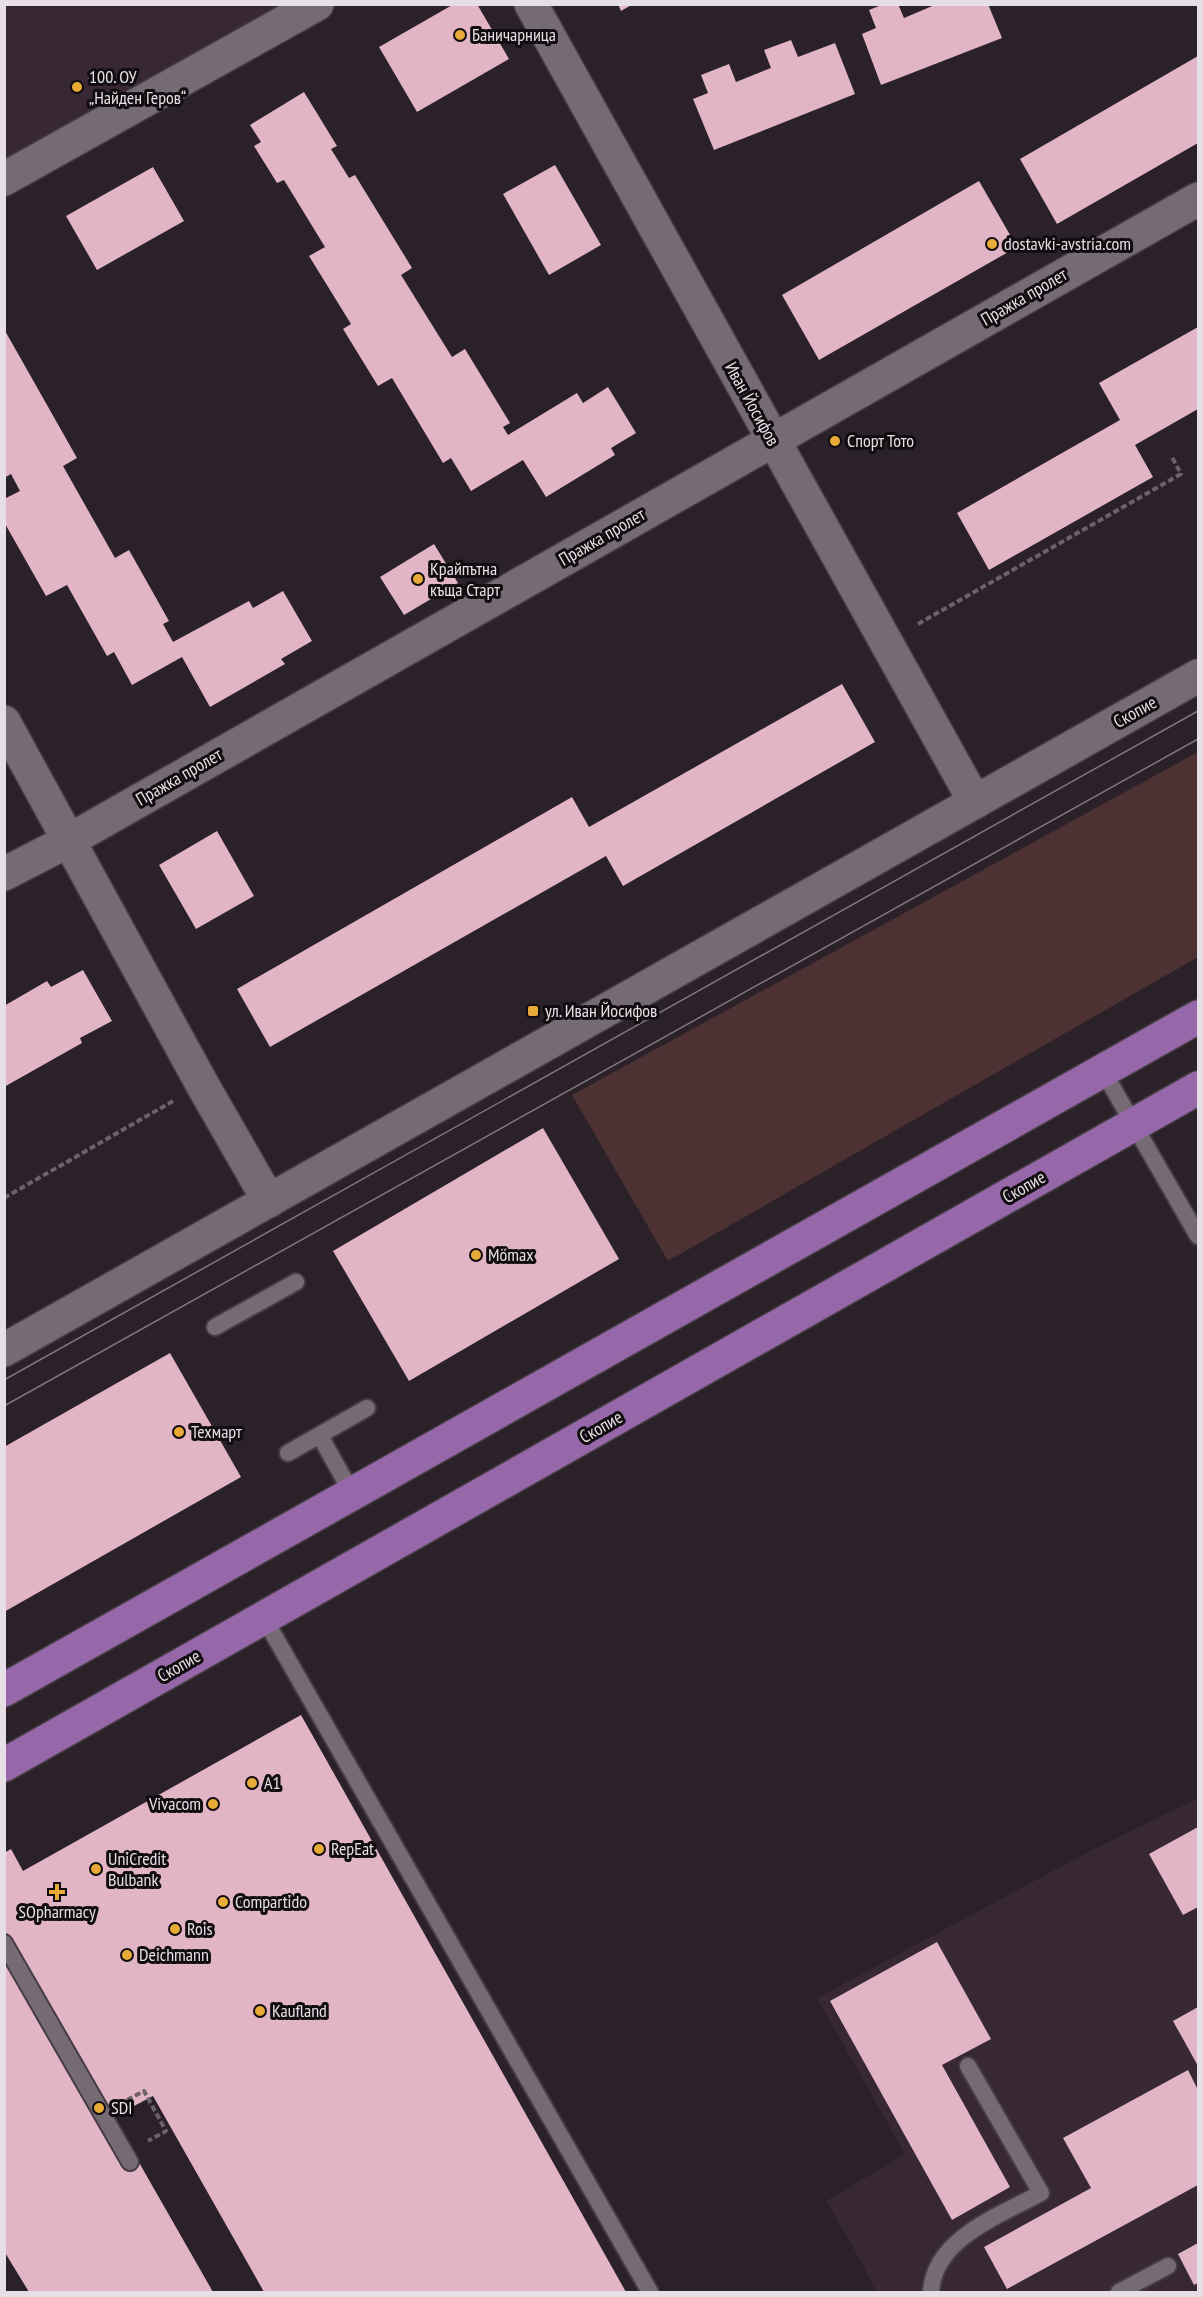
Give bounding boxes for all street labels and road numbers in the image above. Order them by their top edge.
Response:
street label: Пражка пролет [976,262,1071,331]
street label: Иван Йосифов [720,358,785,450]
street label: Пражка пролет [554,502,649,571]
street label: Скопие [1109,690,1160,733]
street label: Пражка пролет [131,742,226,811]
street label: Скопие [998,1165,1049,1208]
street label: Скопие [575,1405,626,1448]
street label: Скопие [153,1644,204,1687]

